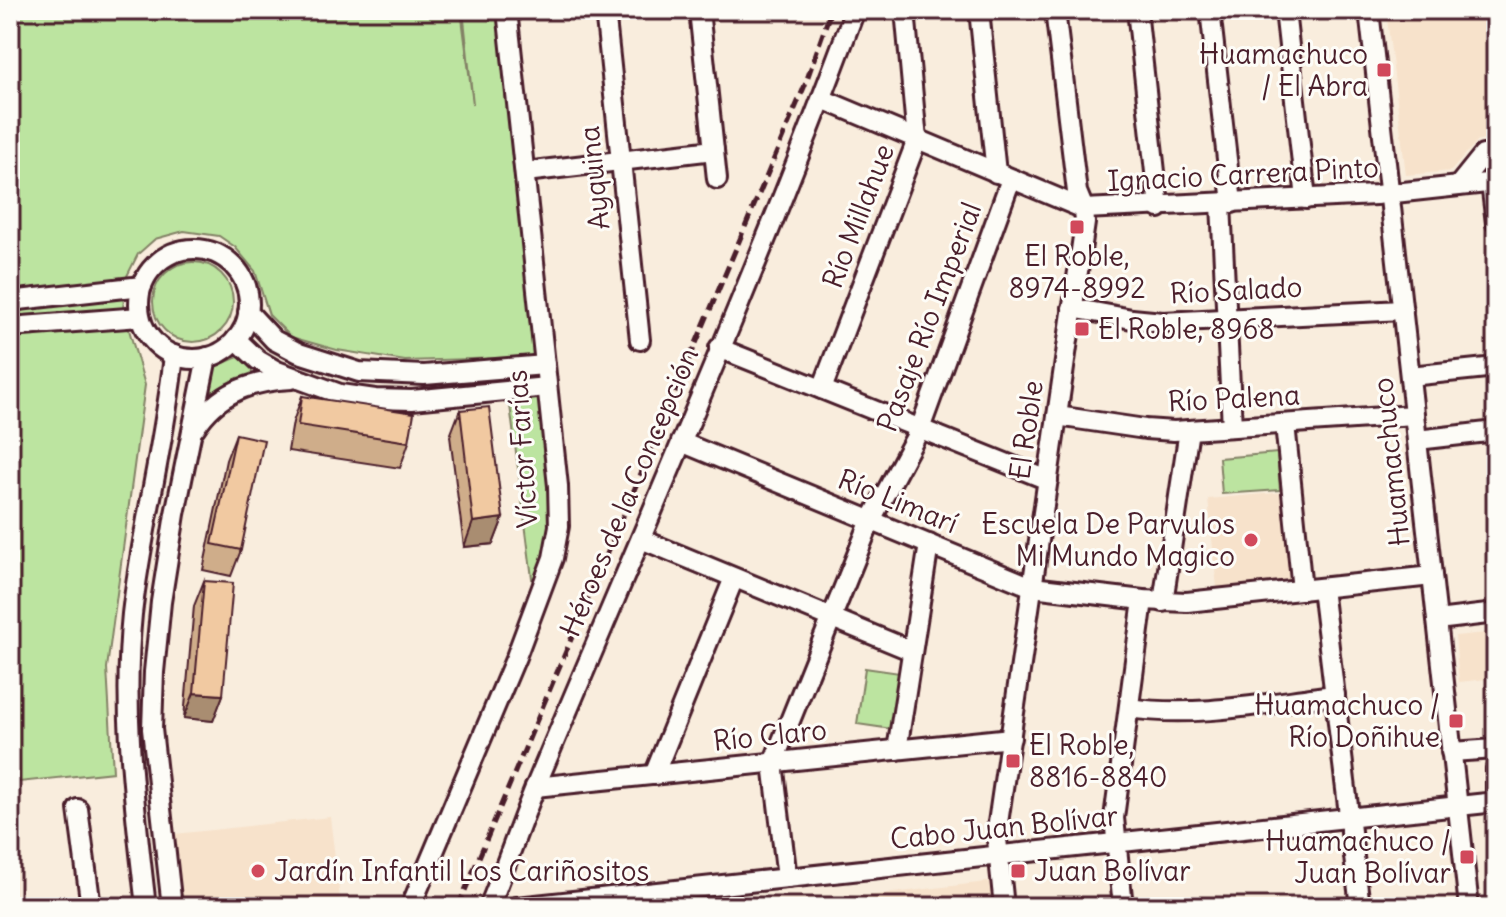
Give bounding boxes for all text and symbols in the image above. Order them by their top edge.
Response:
place label: Huamachuco / El Abra [1199,36,1368,104]
marker: Huamachuco / El Abra [1375,61,1393,79]
street label: Ayquina [571,124,617,232]
street label: Río Millahue [814,139,902,293]
street label: Ignacio Carrera Pinto [1106,149,1380,199]
street label: Pasaje Río Imperial [869,197,989,437]
marker: El Roble, 8974-8992 [1068,218,1086,236]
place label: El Roble, 8974-8992 [1008,238,1146,306]
street label: Río Salado [1169,269,1303,311]
place label: El Roble, 8968 [1098,311,1275,347]
marker: El Roble, 8968 [1073,320,1091,338]
street label: Héroes de la Concepción [552,342,706,642]
street label: Víctor Farías [499,369,545,529]
street label: Huamachuco [1364,376,1418,548]
street label: Río Palena [1167,377,1301,419]
street label: El Roble [1001,378,1051,482]
street label: Río Limarí [833,461,963,541]
place label: Escuela De Parvulos Mi Mundo Magico [981,506,1235,574]
marker: Escuela De Parvulos Mi Mundo Magico [1242,531,1260,549]
place label: Huamachuco / Río Doñihue [1254,687,1440,755]
street label: Río Claro [711,711,829,759]
marker: Huamachuco / Río Doñihue [1447,712,1465,730]
place label: El Roble, 8816-8840 [1029,727,1167,795]
marker: El Roble, 8816-8840 [1004,752,1022,770]
street label: Cabo Juan Bolívar [888,797,1120,857]
place label: Huamachuco / Juan Bolívar [1265,823,1451,891]
marker: Huamachuco / Juan Bolívar [1458,848,1476,866]
place label: Jardín Infantil Los Cariñositos [274,853,649,889]
place label: Juan Bolívar [1034,853,1191,889]
marker: Jardín Infantil Los Cariñositos [249,862,267,880]
marker: Juan Bolívar [1009,862,1027,880]

